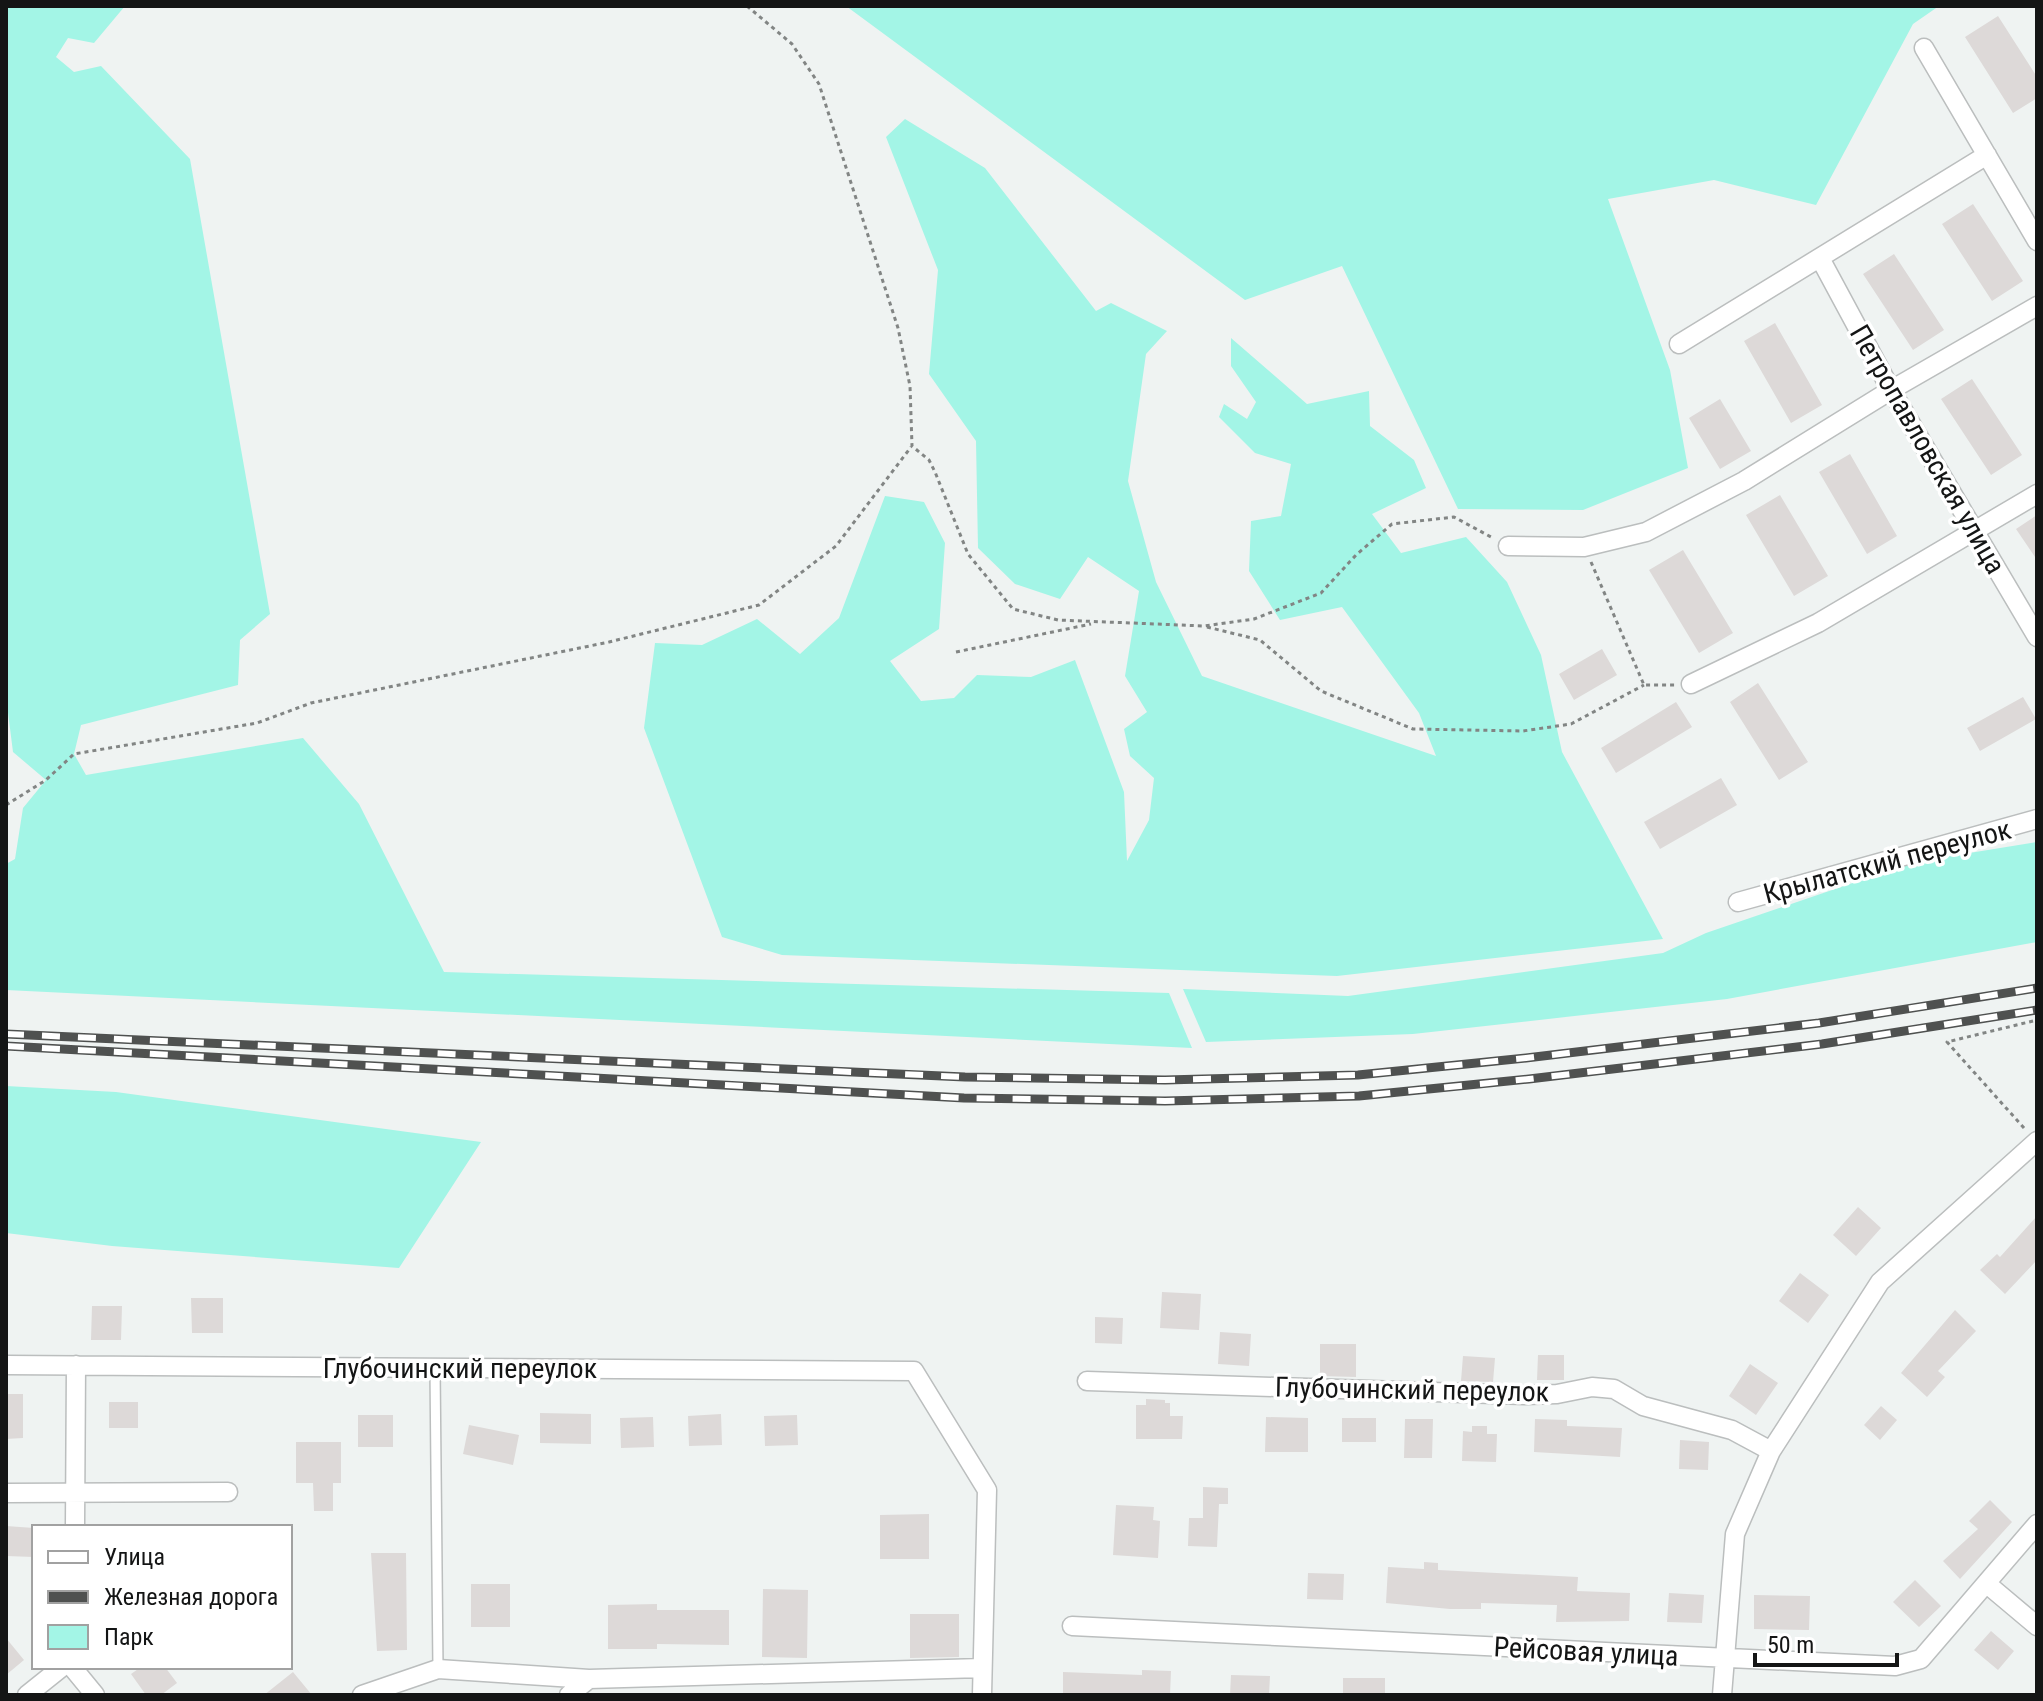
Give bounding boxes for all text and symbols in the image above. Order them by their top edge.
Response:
street label: Петропавловская улица [1843,319,2012,580]
street label: Крылатский переулок [1760,813,2015,910]
street label: Глубочинский переулок [323,1352,597,1385]
street label: Глубочинский переулок [1275,1371,1549,1408]
legend [32,1525,292,1669]
text: Улица [104,1543,165,1571]
text: Железная дорога [104,1583,278,1611]
scale bar [1755,1617,1897,1667]
text: Парк [104,1623,154,1651]
street label: Рейсовая улица [1493,1630,1679,1673]
text: 50 m [1767,1631,1814,1659]

